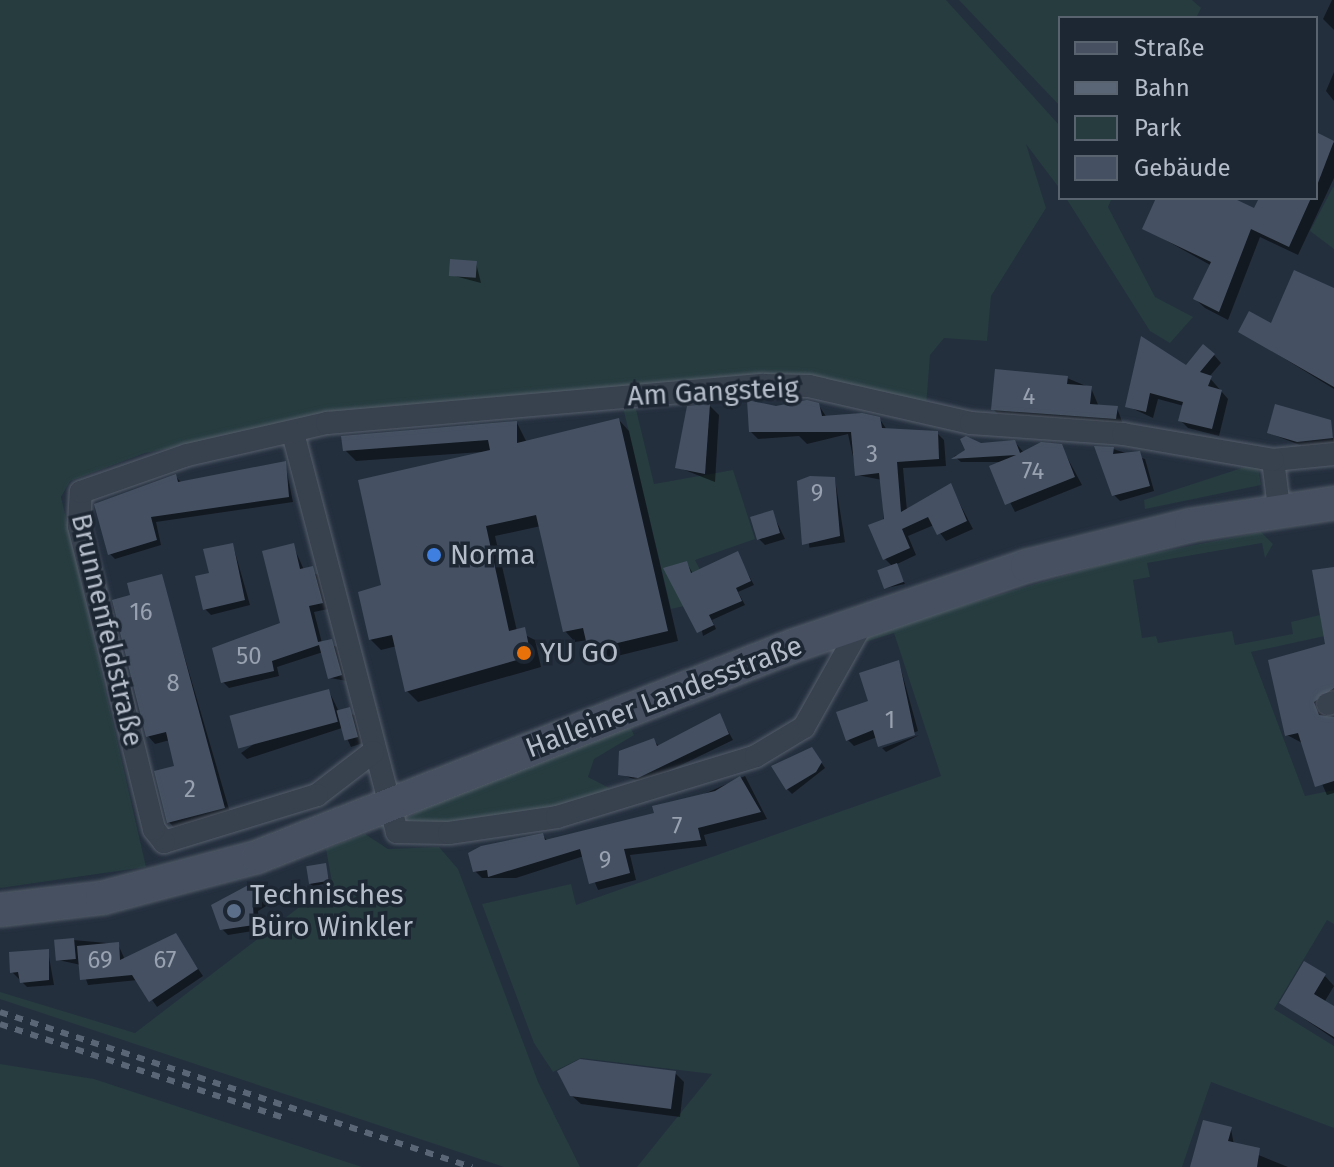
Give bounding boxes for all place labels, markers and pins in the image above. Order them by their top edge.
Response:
place label: Norma [450,538,536,572]
marker: Norma [425,546,443,564]
place label: YU GO [540,636,618,670]
marker: YU GO [515,644,533,662]
place label: Technisches Büro Winkler [250,878,413,944]
marker: Technisches Büro Winkler [225,902,243,920]

